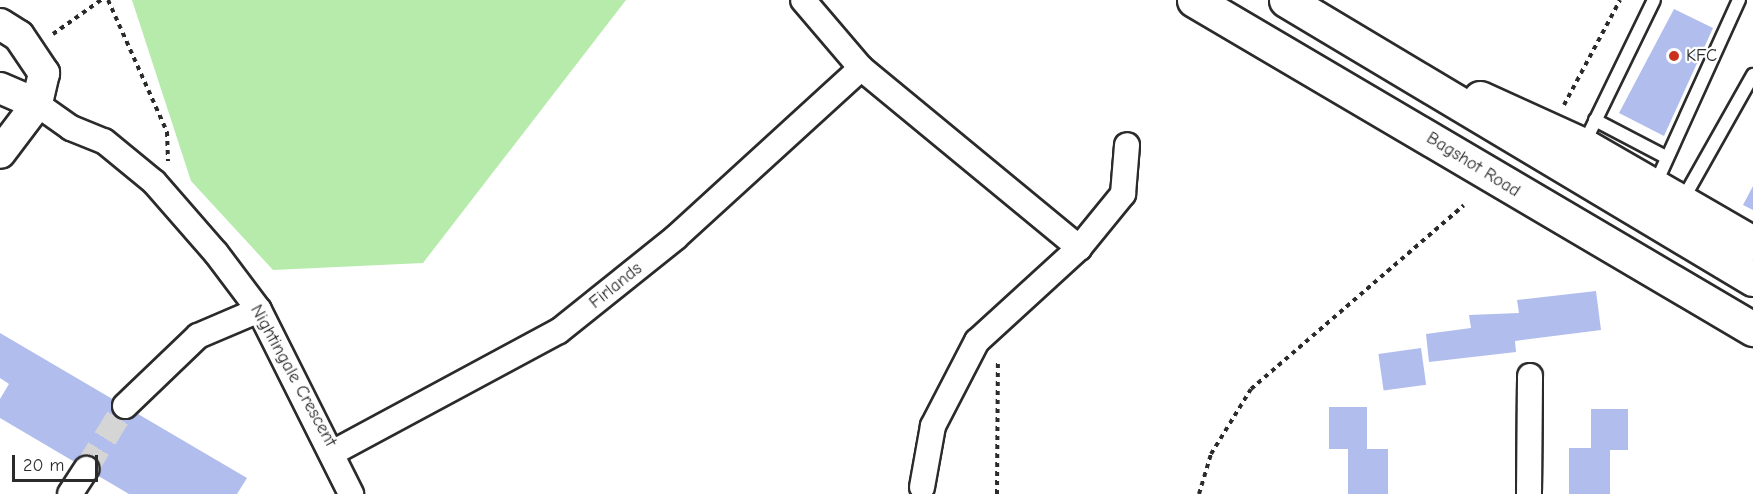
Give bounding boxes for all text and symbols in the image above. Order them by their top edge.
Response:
place label: KFC [1686,45,1717,67]
marker: KFC [1667,49,1681,63]
street label: Bagshot Road [1422,128,1524,202]
street label: Firlands [585,258,647,314]
street label: Nightingale Crescent [245,301,341,451]
scale bar [15,443,100,481]
text: 20 m [23,455,64,476]

